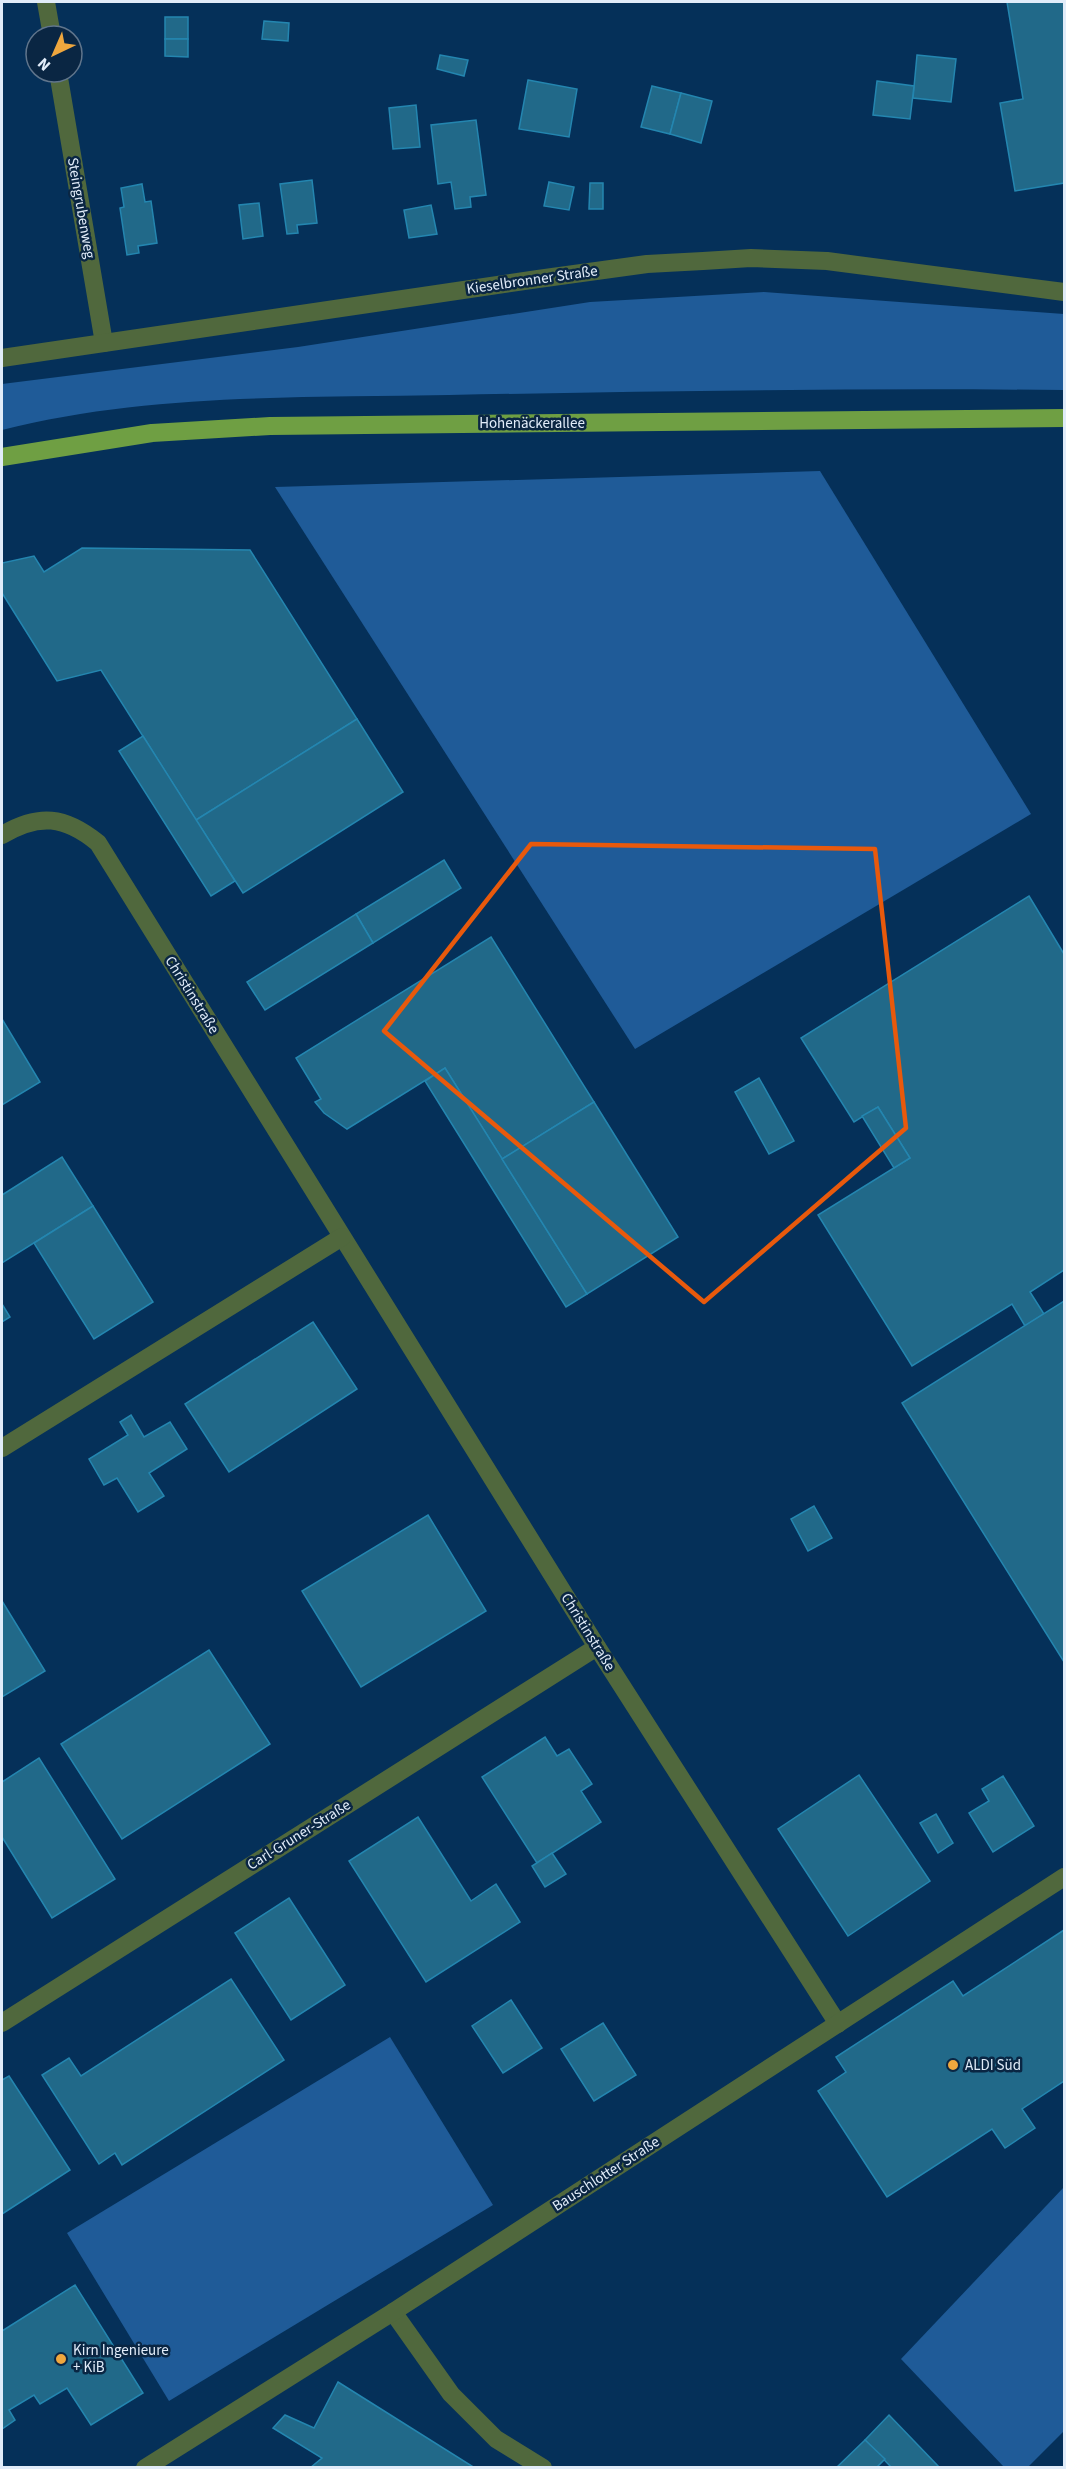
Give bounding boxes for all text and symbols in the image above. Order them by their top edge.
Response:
north arrow [24,24,84,84]
text: N [33,52,56,76]
street label: Steingrubenweg [62,156,100,261]
street label: Kieselbronner Straße [465,260,599,300]
street label: Hohenäckerallee [479,413,585,434]
street label: Christinstraße [160,952,224,1038]
street label: Christinstraße [556,1589,620,1675]
street label: Carl-Gruner-Straße [243,1795,355,1875]
place label: ALDI Süd [965,2055,1021,2076]
marker: ALDI Süd [946,2058,960,2072]
street label: Bauschlotter Straße [548,2131,664,2217]
place label: Kirn Ingenieure + KiB [73,2340,169,2378]
marker: Kirn Ingenieure + KiB [54,2352,68,2366]

